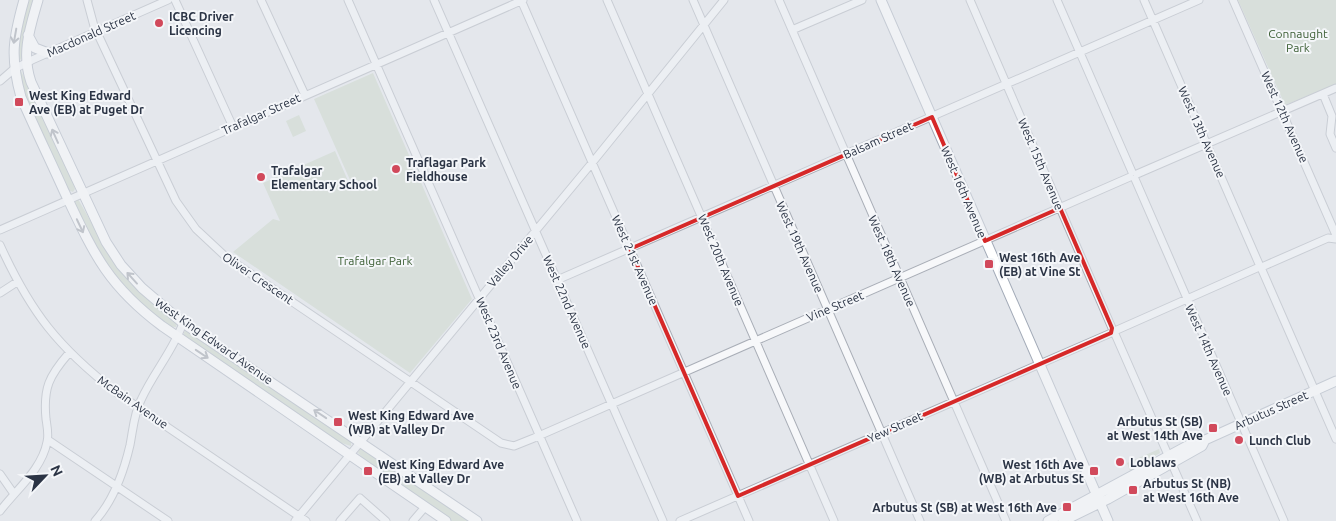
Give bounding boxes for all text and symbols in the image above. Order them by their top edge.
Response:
street label: Macdonald Street [45,9,138,59]
place label: ICBC Driver Licencing [169,10,234,37]
marker: ICBC Driver Licencing [153,17,165,29]
park label: Connaught Park [1268,27,1328,54]
one-way arrow [9,28,19,44]
street label: West 12th Avenue [1259,69,1311,165]
street label: West 13th Avenue [1176,84,1228,180]
place label: West King Edward Ave (EB) at Puget Dr [29,89,144,117]
street label: Trafalgar Street [220,91,303,137]
marker: West King Edward Ave (EB) at Puget Dr [13,96,25,108]
street label: West 15th Avenue [1016,116,1066,212]
street label: Balsam Street [841,119,915,161]
one-way arrow [50,129,60,144]
street label: West 16th Avenue [939,144,989,240]
place label: Traflagar Park Fieldhouse [406,156,486,183]
marker: Traflagar Park Fieldhouse [390,163,402,175]
place label: Trafalgar Elementary School [271,164,377,191]
marker: Trafalgar Elementary School [255,171,267,183]
street label: West 19th Avenue [774,199,826,295]
street label: West 20th Avenue [696,212,746,308]
street label: West 21st Avenue [609,213,661,307]
street label: West 18th Avenue [866,213,918,309]
one-way arrow [75,218,85,233]
street label: Valley Drive [485,233,535,289]
street label: Oliver Crescent [220,250,296,307]
place label: West 16th Ave (EB) at Vine St [999,251,1081,279]
street label: West 22nd Avenue [541,253,593,351]
park label: Trafalgar Park [337,254,413,267]
marker: West 16th Ave (EB) at Vine St [983,258,995,270]
one-way arrow [126,271,138,284]
street label: Vine Street [805,288,866,324]
street label: West King Edward Avenue [153,295,275,387]
street label: West 23rd Avenue [474,295,524,391]
street label: West 14th Avenue [1183,302,1235,398]
one-way arrow [195,349,209,359]
street label: McBain Avenue [95,373,171,431]
street label: Arbutus Street [1232,388,1310,432]
one-way arrow [313,409,327,419]
place label: West King Edward Ave (WB) at Valley Dr [348,409,474,437]
street label: Yew Street [866,409,925,445]
place label: Arbutus St (SB) at West 14th Ave [1107,415,1203,442]
marker: West King Edward Ave (WB) at Valley Dr [332,416,344,428]
marker: Arbutus St (SB) at West 14th Ave [1207,422,1219,434]
marker: Lunch Club [1233,434,1245,446]
place label: Lunch Club [1249,434,1311,447]
north arrow [20,451,70,501]
marker: Loblaws [1114,456,1126,468]
place label: Loblaws [1130,456,1177,469]
place label: West King Edward Ave (EB) at Valley Dr [378,458,504,486]
place label: West 16th Ave (WB) at Arbutus St [979,458,1084,486]
text: N [47,462,66,479]
marker: West King Edward Ave (EB) at Valley Dr [362,465,374,477]
marker: West 16th Ave (WB) at Arbutus St [1088,465,1100,477]
place label: Arbutus St (NB) at West 16th Ave [1143,477,1239,504]
marker: Arbutus St (NB) at West 16th Ave [1127,484,1139,496]
place label: Arbutus St (SB) at West 16th Ave [872,501,1057,515]
marker: Arbutus St (SB) at West 16th Ave [1061,501,1073,513]

